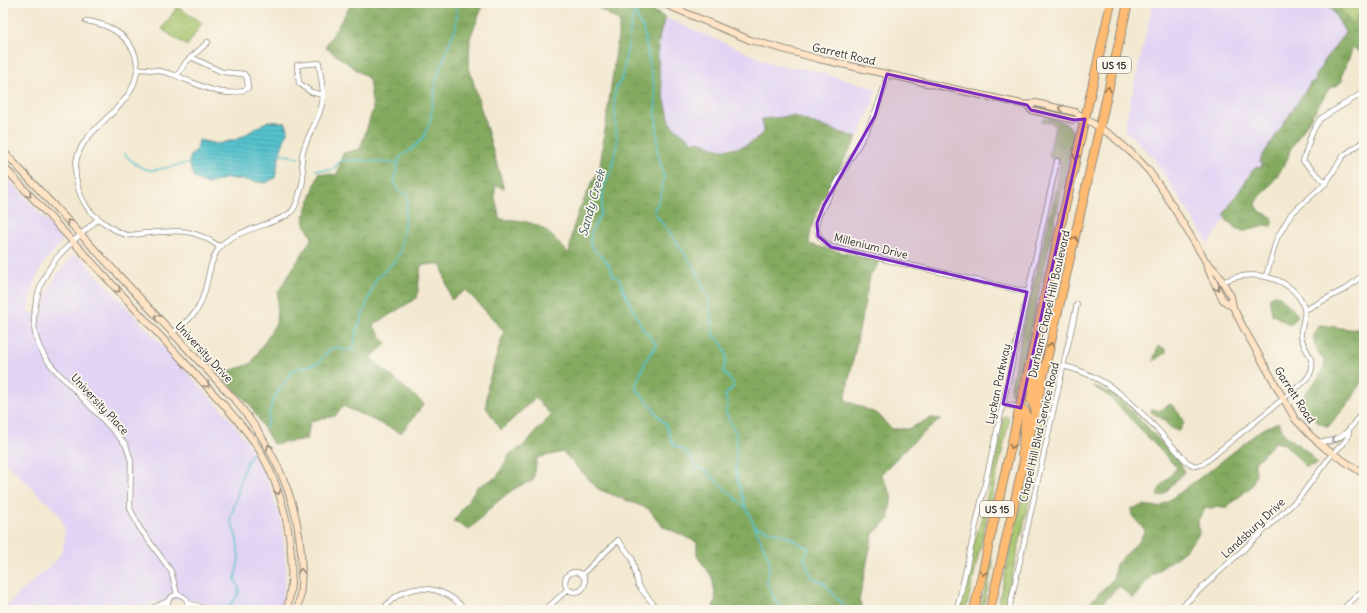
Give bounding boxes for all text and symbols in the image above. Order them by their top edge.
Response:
street label: Garrett Road [811,40,878,68]
road number: US 15 [1097,57,1131,73]
one-way arrow [1104,86,1112,92]
one-way arrow [1058,105,1064,113]
one-way arrow [1073,153,1081,160]
water label: Sandy Creek [575,167,608,238]
one-way arrow [25,190,32,198]
one-way arrow [66,219,73,226]
street label: Durham-Chapel Hill Boulevard [1025,228,1073,379]
street label: Millenium Drive [833,230,909,262]
one-way arrow [1070,235,1078,242]
one-way arrow [1213,284,1220,291]
one-way arrow [113,285,121,293]
one-way arrow [154,314,162,322]
street label: University Drive [172,319,236,385]
street label: Lyckan Parkway [983,342,1013,426]
one-way arrow [1046,342,1054,348]
street label: Chapel Hill Blvd Service Road [1016,360,1062,503]
street label: Garrett Road [1272,364,1319,426]
street label: University Place [68,370,132,438]
one-way arrow [202,381,209,388]
one-way arrow [1330,435,1337,443]
one-way arrow [1008,442,1017,449]
one-way arrow [266,444,273,451]
one-way arrow [273,489,282,496]
street label: Landsbury Drive [1218,495,1288,561]
road number: US 15 [980,501,1014,517]
one-way arrow [297,568,305,574]
one-way arrow [979,570,987,576]

